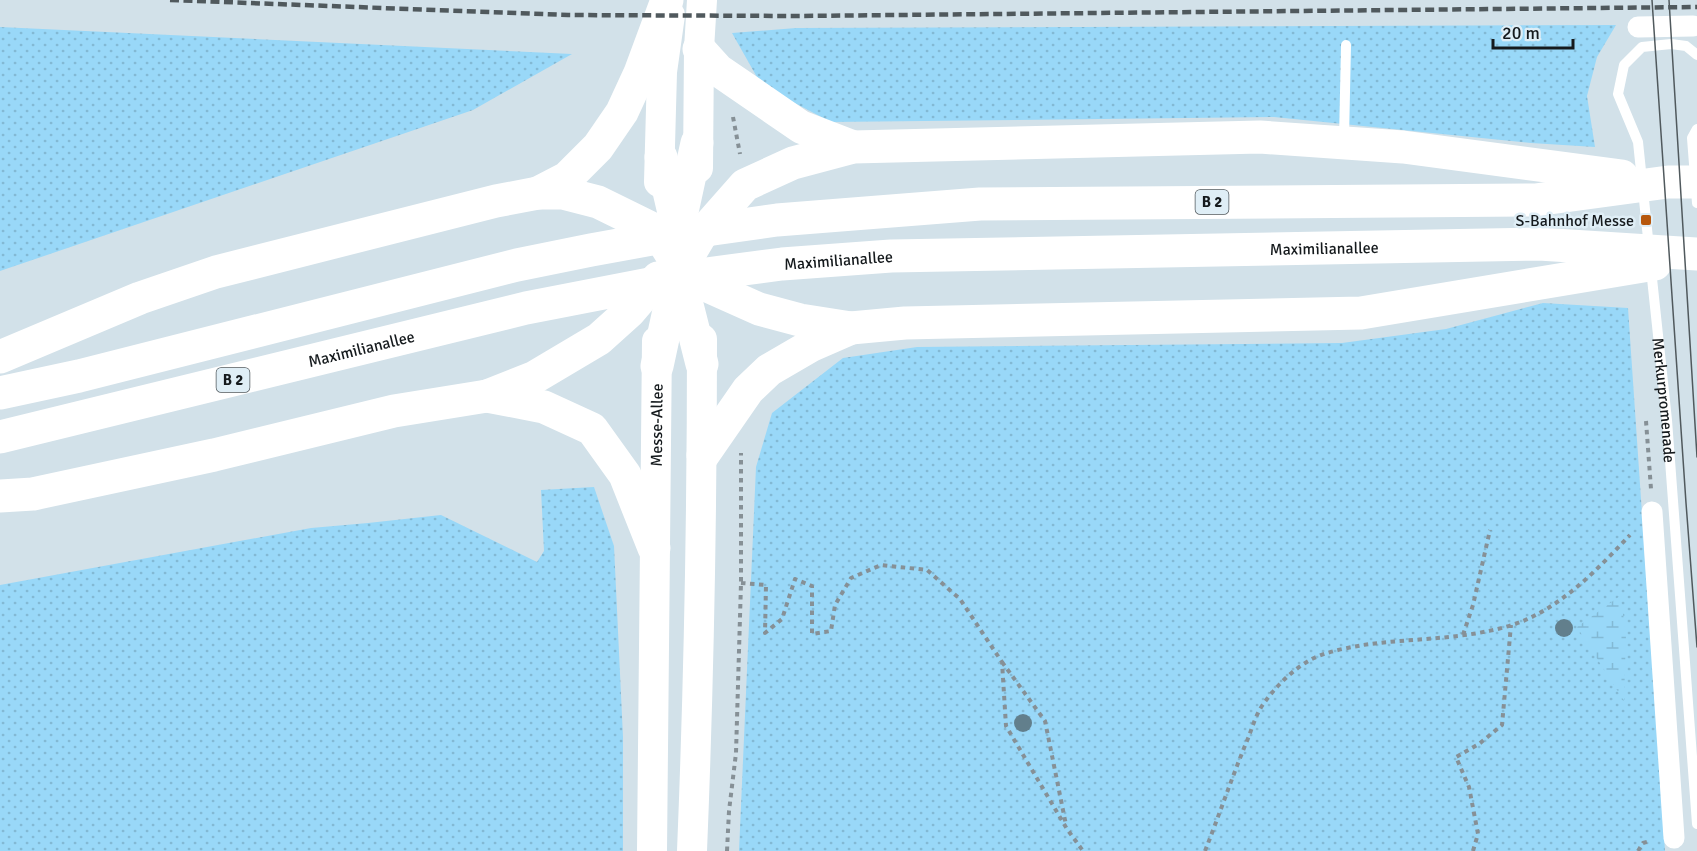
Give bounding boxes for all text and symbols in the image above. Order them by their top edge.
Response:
scale bar [1493,12,1572,50]
text: 20 m [1502,22,1540,44]
road number: B 2 [1196,190,1228,214]
place label: S-Bahnhof Messe [1516,211,1634,231]
marker: S-Bahnhof Messe [1639,213,1653,227]
street label: Maximilianallee [1270,238,1379,260]
street label: Maximilianallee [783,247,894,275]
street label: Maximilianallee [306,327,417,372]
street label: Merkurpromenade [1647,337,1679,464]
road number: B 2 [216,368,250,392]
street label: Messe-Allee [647,383,668,467]

